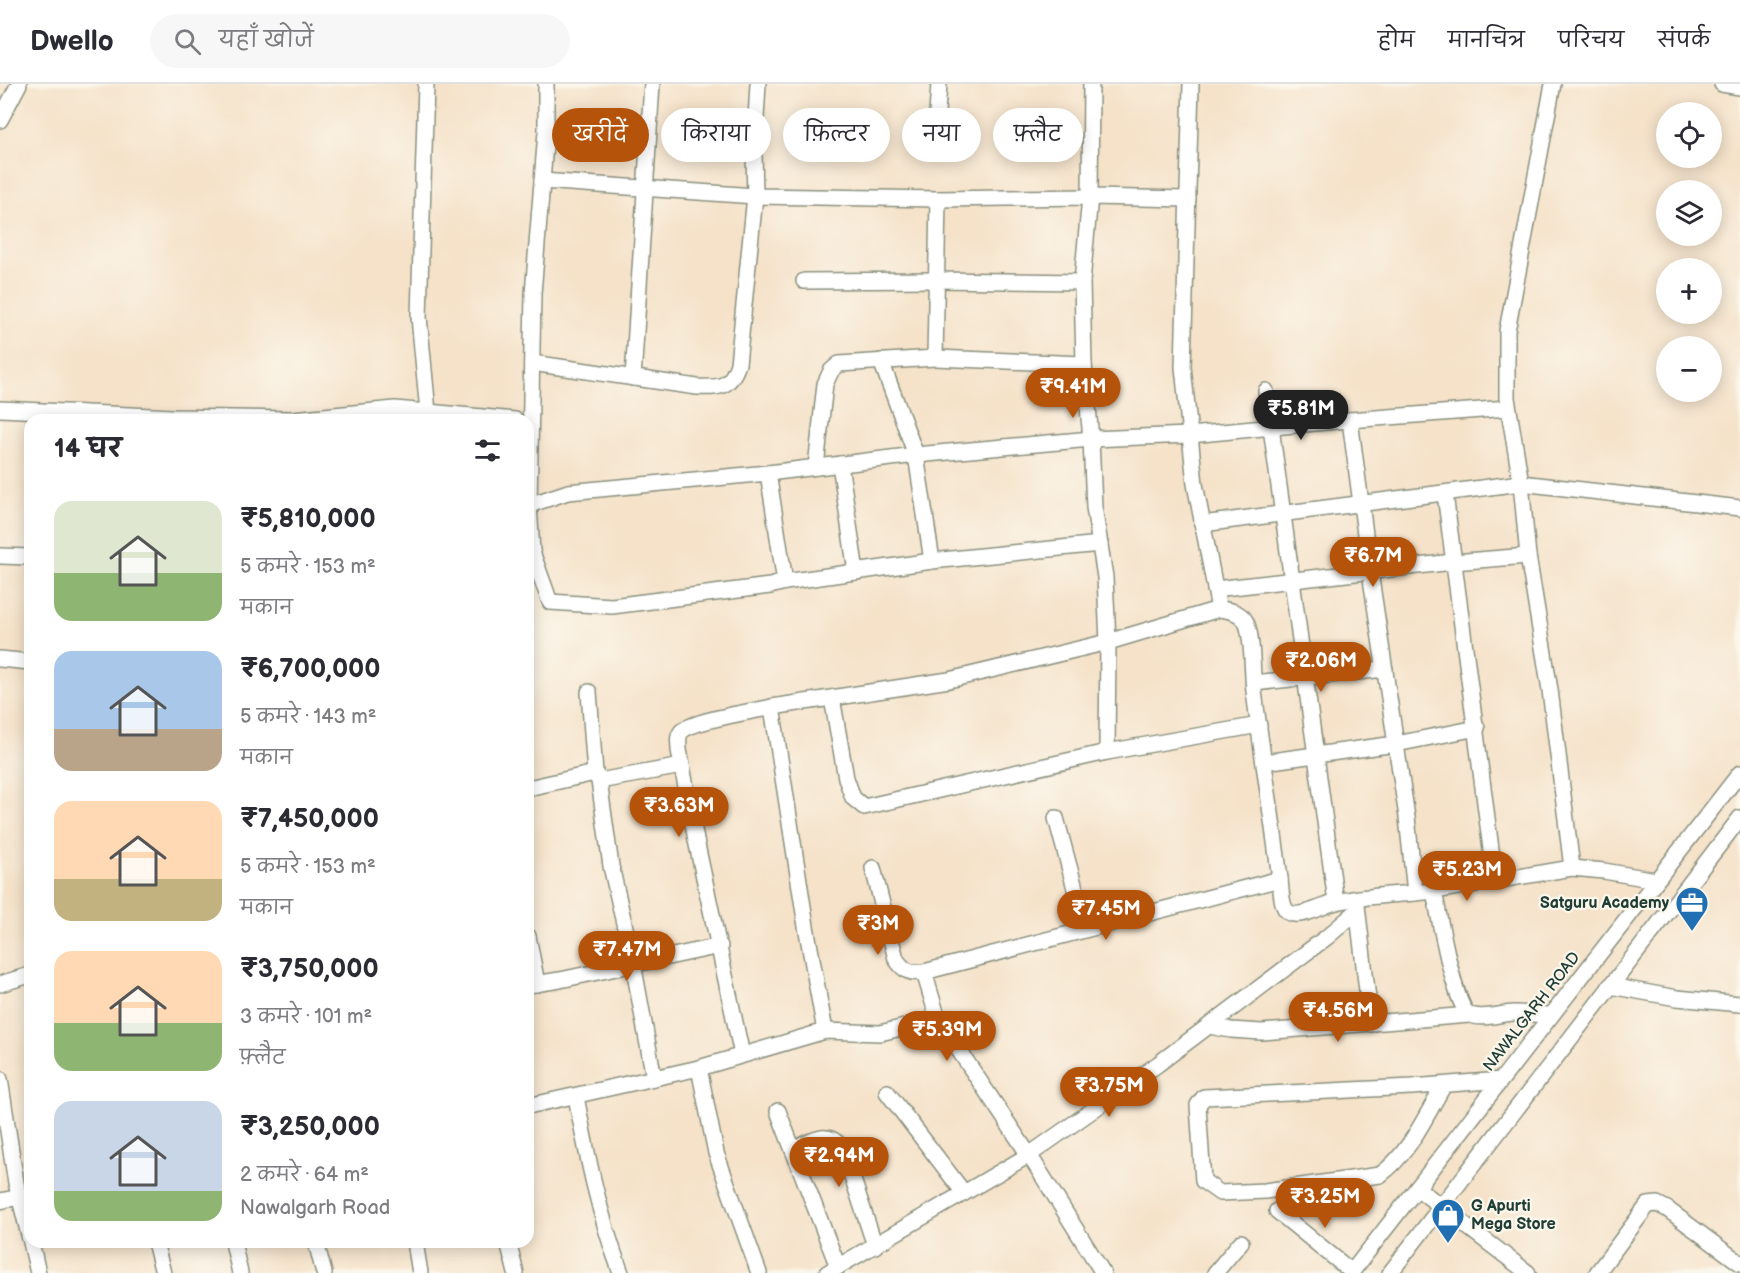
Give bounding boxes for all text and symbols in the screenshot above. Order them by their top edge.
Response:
search box [150,14,570,68]
text: Dwello [30,25,114,58]
icon: search [171,25,204,58]
text: यहाँ खोजें [219,27,314,54]
text: होम [1378,28,1415,53]
text: मानचित्र [1448,28,1525,53]
text: परिचय [1558,28,1624,53]
text: संपर्क [1657,28,1710,53]
map controls [1656,102,1722,402]
button: locate [1656,102,1722,168]
chip: खरीदें [552,108,649,162]
chip: किराया [661,108,771,162]
chip: फ़िल्टर [783,108,890,162]
chip: नया [902,108,981,162]
chip: फ़्लैट [993,108,1083,162]
button: layers [1656,180,1722,246]
button: + [1656,258,1722,324]
button: − [1656,336,1722,402]
pin: ₹9.41M [1024,368,1122,419]
text: ₹9.41M [1040,375,1106,399]
pin: ₹5.81M [1252,390,1350,441]
text: ₹5.81M [1267,397,1335,421]
text: 14 घर [54,434,122,465]
icon: filters [471,434,504,467]
text: ₹5,810,000 [240,504,376,535]
icon: home [102,525,174,597]
pin: ₹6.7M [1331,537,1415,588]
text: ₹6.7M [1344,544,1402,568]
text: 5 कमरे · 153 m² [240,555,376,579]
text: मकान [240,596,293,620]
pin: ₹2.06M [1272,642,1370,693]
text: ₹2.06M [1285,649,1357,673]
text: ₹6,700,000 [240,654,380,685]
icon: home [102,675,174,747]
text: 5 कमरे · 143 m² [240,705,376,729]
text: मकान [240,746,293,770]
pin: ₹3.63M [630,787,728,838]
text: ₹3.63M [644,794,714,818]
text: ₹7,450,000 [240,804,379,835]
icon: home [102,825,174,897]
pin: ₹5.23M [1418,851,1516,902]
text: 5 कमरे · 153 m² [240,855,376,879]
text: ₹5.23M [1432,858,1502,882]
office icon: Satguru Academy [1674,885,1710,932]
pin: ₹7.45M [1057,890,1155,941]
place label: Satguru Academy [1540,894,1670,913]
text: मकान [240,896,293,920]
text: ₹7.45M [1071,897,1141,921]
pin: ₹3M [849,905,907,956]
text: ₹3M [857,912,899,936]
pin: ₹7.47M [578,931,676,982]
text: ₹7.47M [592,938,662,962]
street label: NAWALGARH ROAD [1480,949,1584,1075]
text: ₹3,750,000 [240,954,379,985]
icon: home [102,975,174,1047]
pin: ₹4.56M [1289,992,1387,1043]
text: ₹4.56M [1303,999,1373,1023]
text: 3 कमरे · 101 m² [240,1005,372,1029]
pin: ₹5.39M [898,1011,996,1062]
text: ₹5.39M [912,1018,982,1042]
text: फ़्लैट [240,1046,286,1070]
pin: ₹3.75M [1060,1067,1158,1118]
text: ₹3.75M [1074,1074,1144,1098]
text: ₹3,250,000 [240,1112,380,1143]
icon: home [102,1125,174,1197]
pin: ₹2.94M [790,1137,888,1188]
text: ₹2.94M [804,1144,874,1168]
text: 2 कमरे · 64 m² [240,1163,369,1187]
pin: ₹3.25M [1276,1178,1374,1229]
text: ₹3.25M [1290,1185,1360,1209]
text: Nawalgarh Road [240,1196,390,1220]
shop icon: G Apurti Mega Store [1430,1197,1466,1244]
place label: G Apurti Mega Store [1471,1197,1556,1234]

